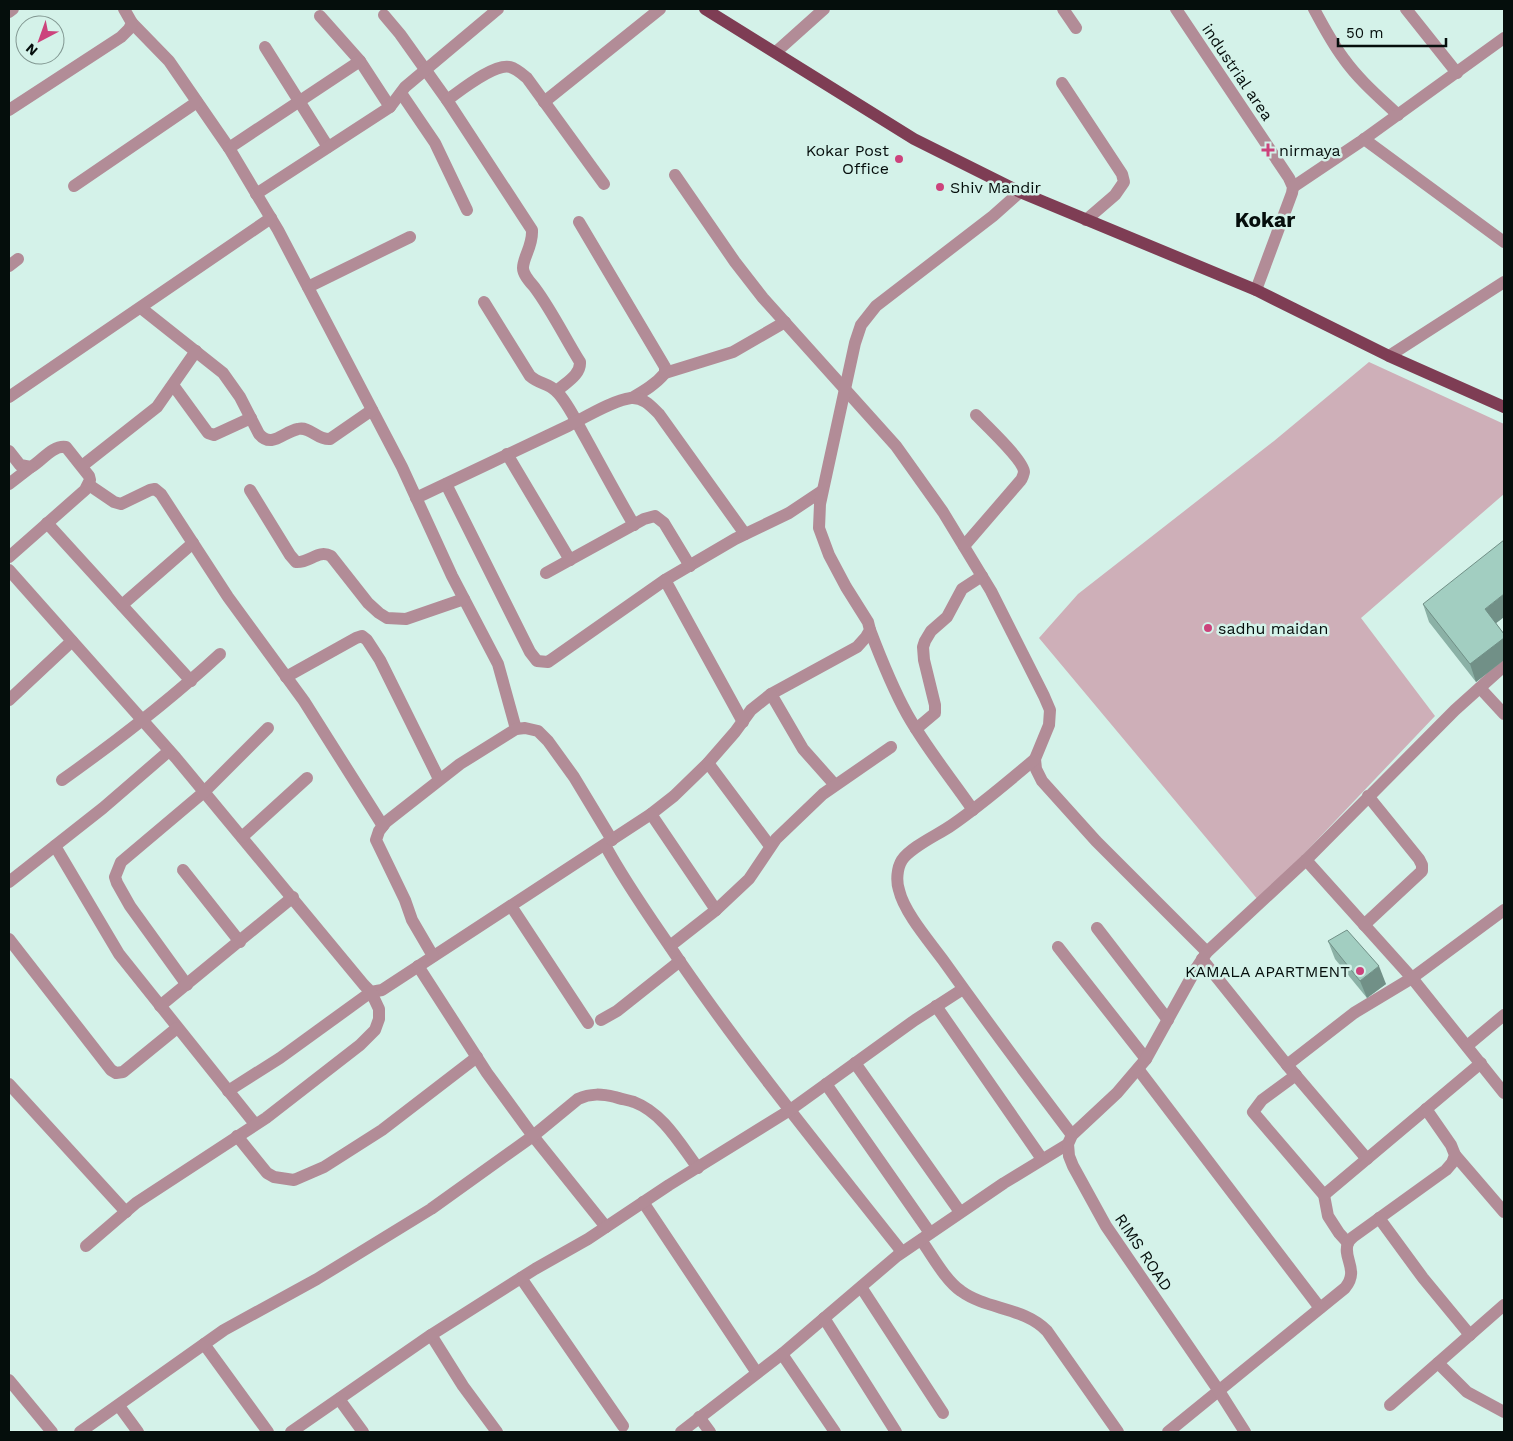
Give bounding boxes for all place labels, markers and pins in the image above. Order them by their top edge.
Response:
place label: Kokar Post Office [806,141,889,178]
place label: nirmaya [1279,141,1341,160]
marker: nirmaya [1261,143,1275,157]
marker: Kokar Post Office [893,153,905,165]
place label: Shiv Mandir [950,178,1042,197]
marker: Shiv Mandir [934,181,946,193]
place label: sadhu maidan [1218,619,1328,638]
marker: sadhu maidan [1202,622,1214,634]
place label: KAMALA APARTMENT [1185,962,1350,981]
marker: KAMALA APARTMENT [1354,965,1366,977]

